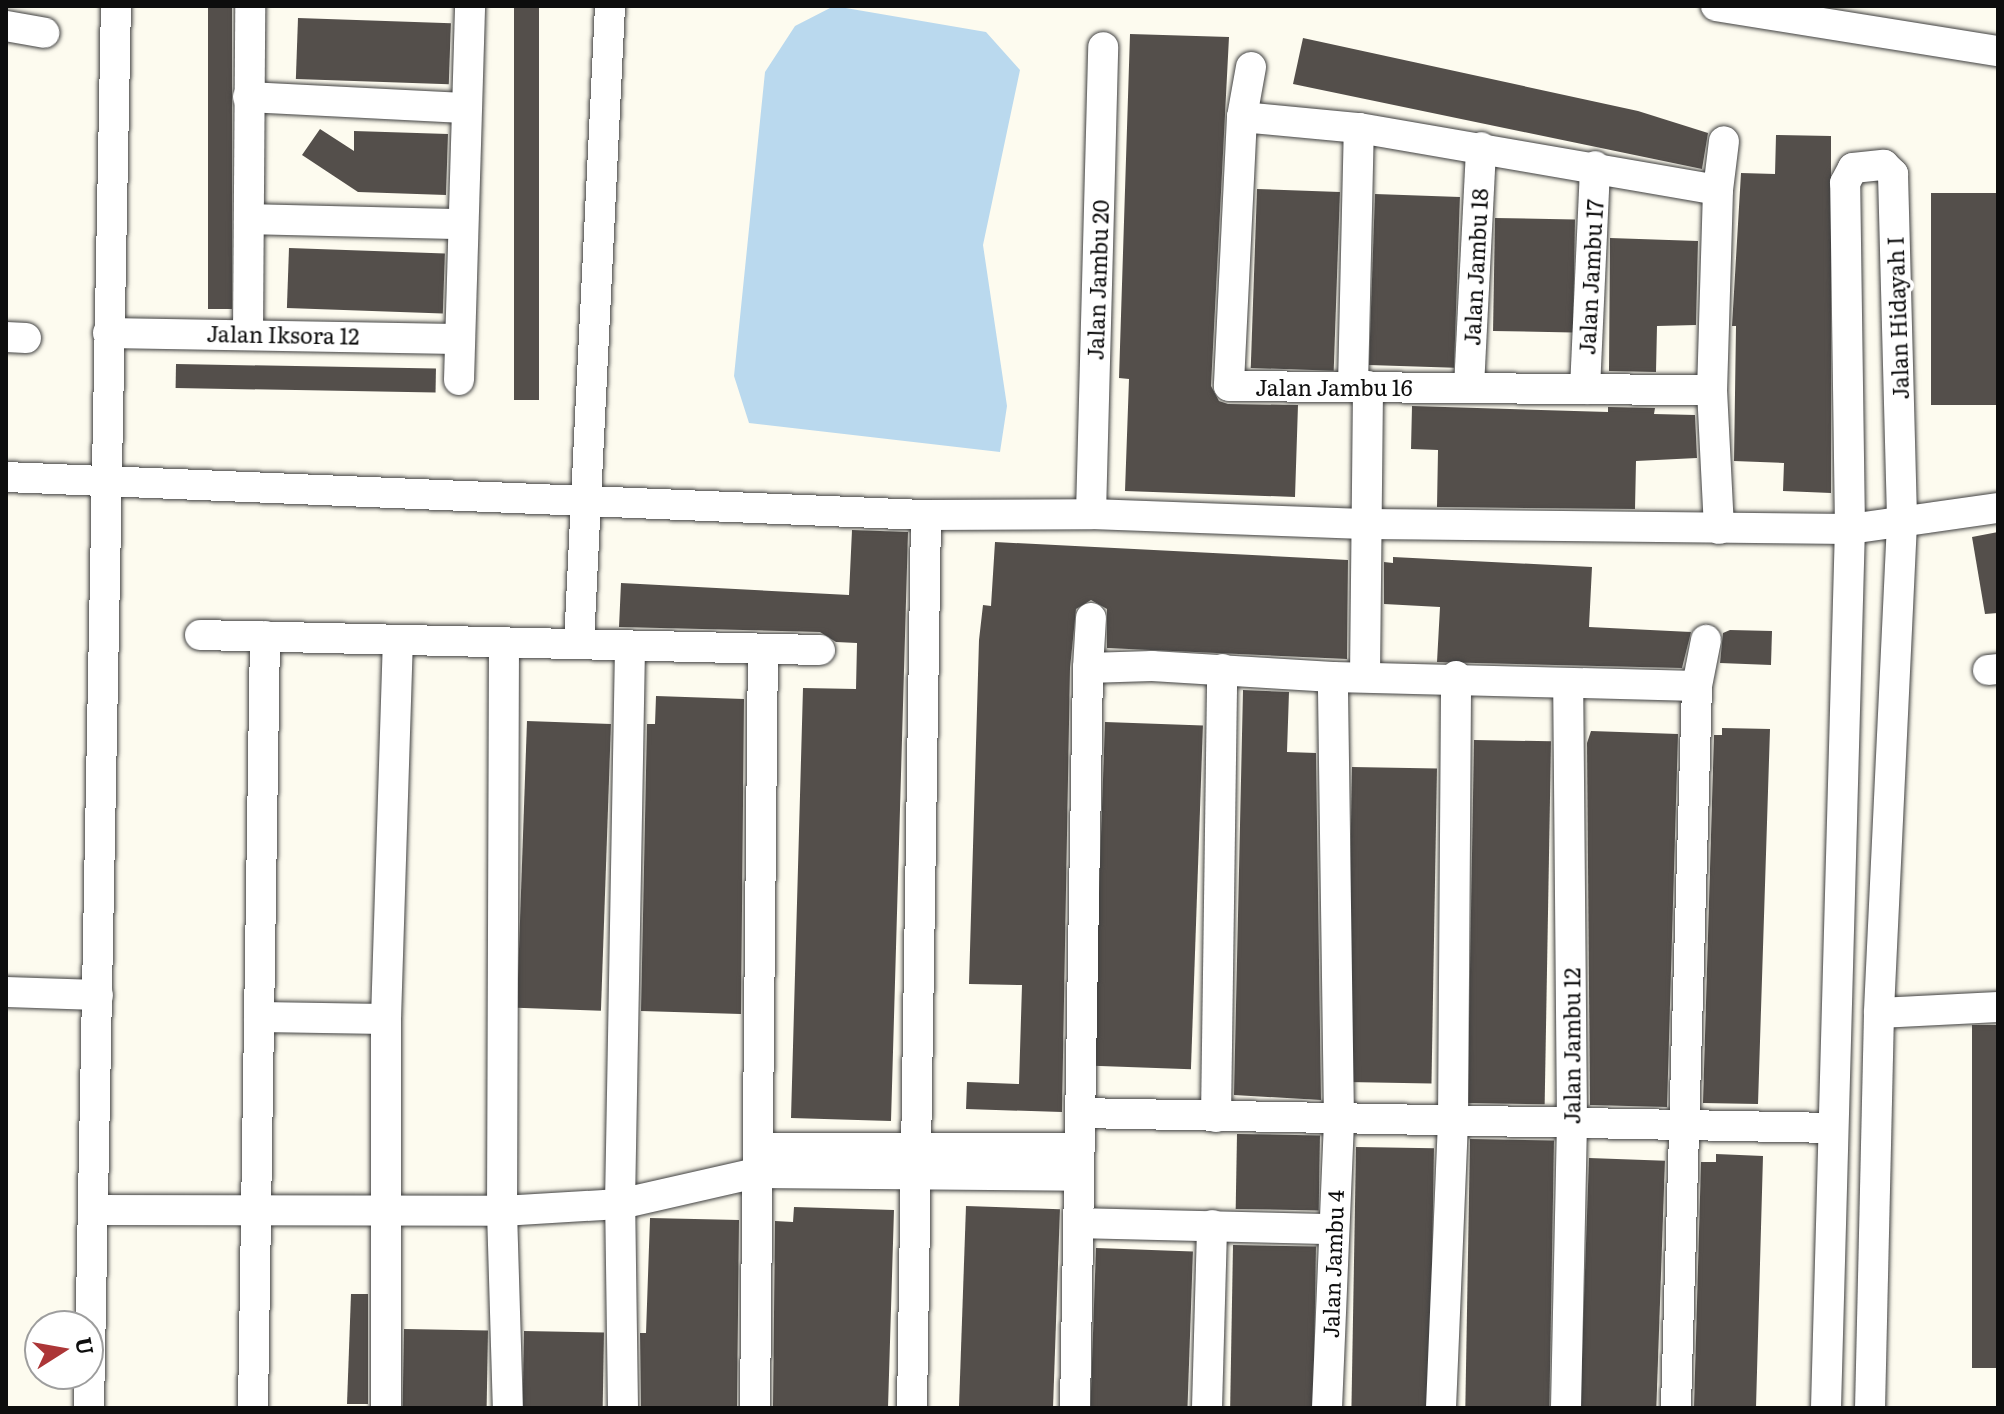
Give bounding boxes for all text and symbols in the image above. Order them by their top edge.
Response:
street label: Jalan Jambu 18 [1458,188,1492,346]
street label: Jalan Jambu 17 [1573,198,1607,356]
street label: Jalan Jambu 20 [1081,199,1113,361]
street label: Jalan Hidayah I [1881,236,1913,400]
street label: Jalan Iksora 12 [206,319,360,349]
street label: Jalan Jambu 16 [1255,374,1413,400]
street label: Jalan Jambu 12 [1558,968,1584,1124]
street label: Jalan Jambu 4 [1316,1189,1348,1339]
north arrow [24,1310,104,1390]
text: U [68,1334,104,1357]

